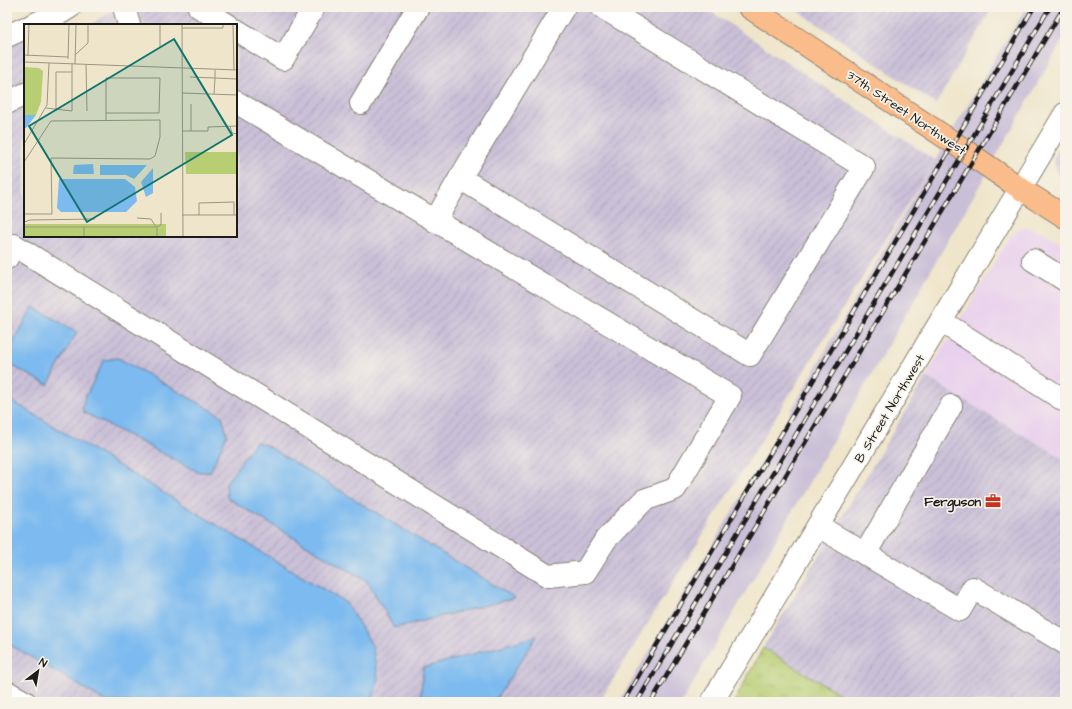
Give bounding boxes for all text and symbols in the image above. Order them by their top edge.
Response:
inset map [24,24,237,237]
street label: 37th Street Northwest [843,66,970,160]
street label: B Street Northwest [850,350,930,466]
office icon: Ferguson [984,492,1002,510]
place label: Ferguson [924,493,981,513]
north arrow [18,651,58,691]
text: N [36,655,50,671]

